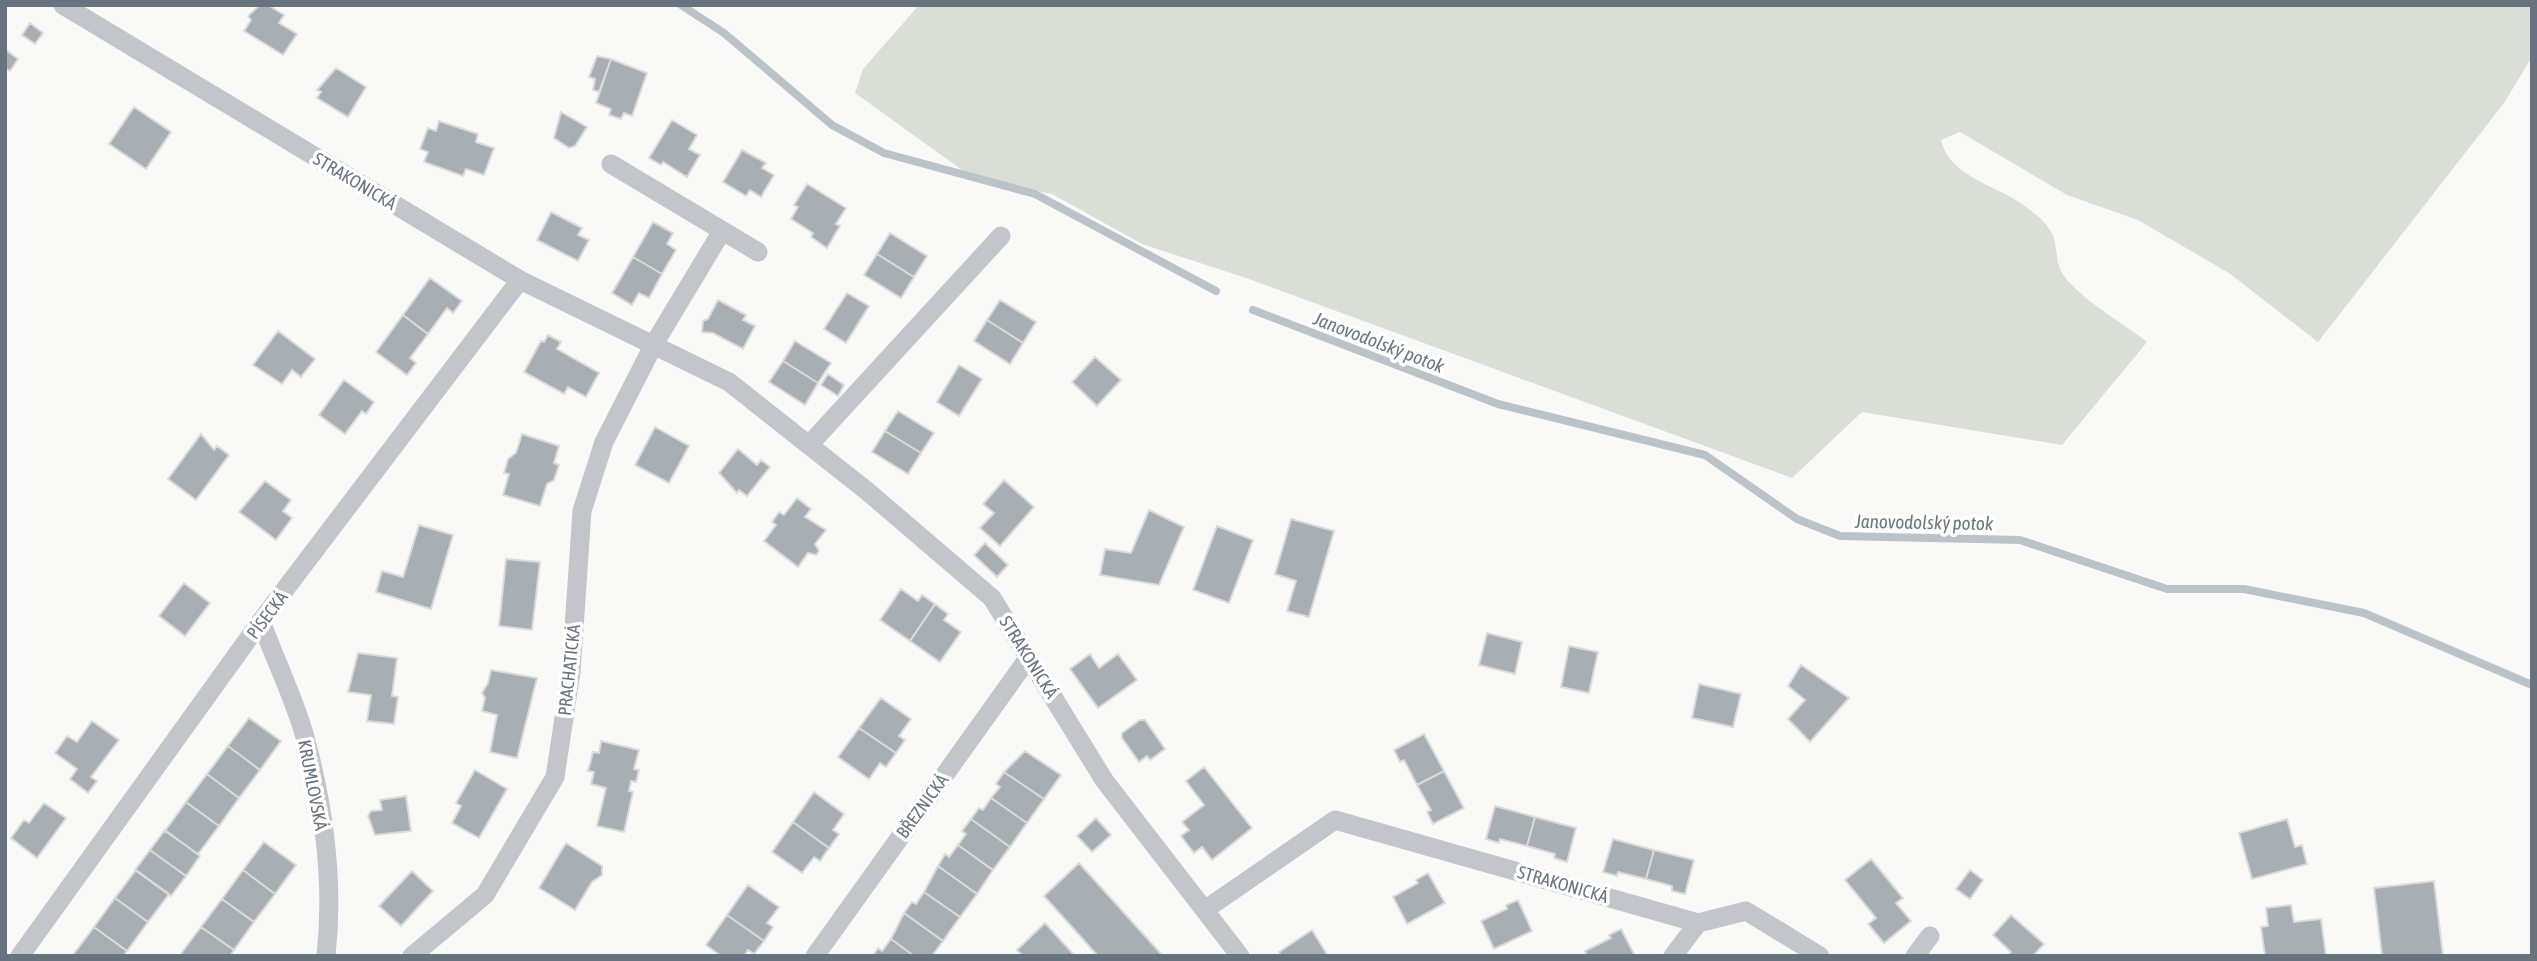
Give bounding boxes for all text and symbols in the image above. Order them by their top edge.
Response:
street label: STRAKONICKÁ [310,148,400,214]
water label: Janovodolský potok [1310,307,1448,377]
water label: Janovodolský potok [1854,510,1994,534]
street label: PÍSECKÁ [242,587,292,643]
street label: STRAKONICKÁ [995,612,1063,702]
street label: PRACHATICKÁ [554,623,584,717]
street label: KRUMLOVSKÁ [294,738,332,832]
street label: BŘEZNICKÁ [892,770,952,842]
street label: STRAKONICKÁ [1515,861,1611,907]

